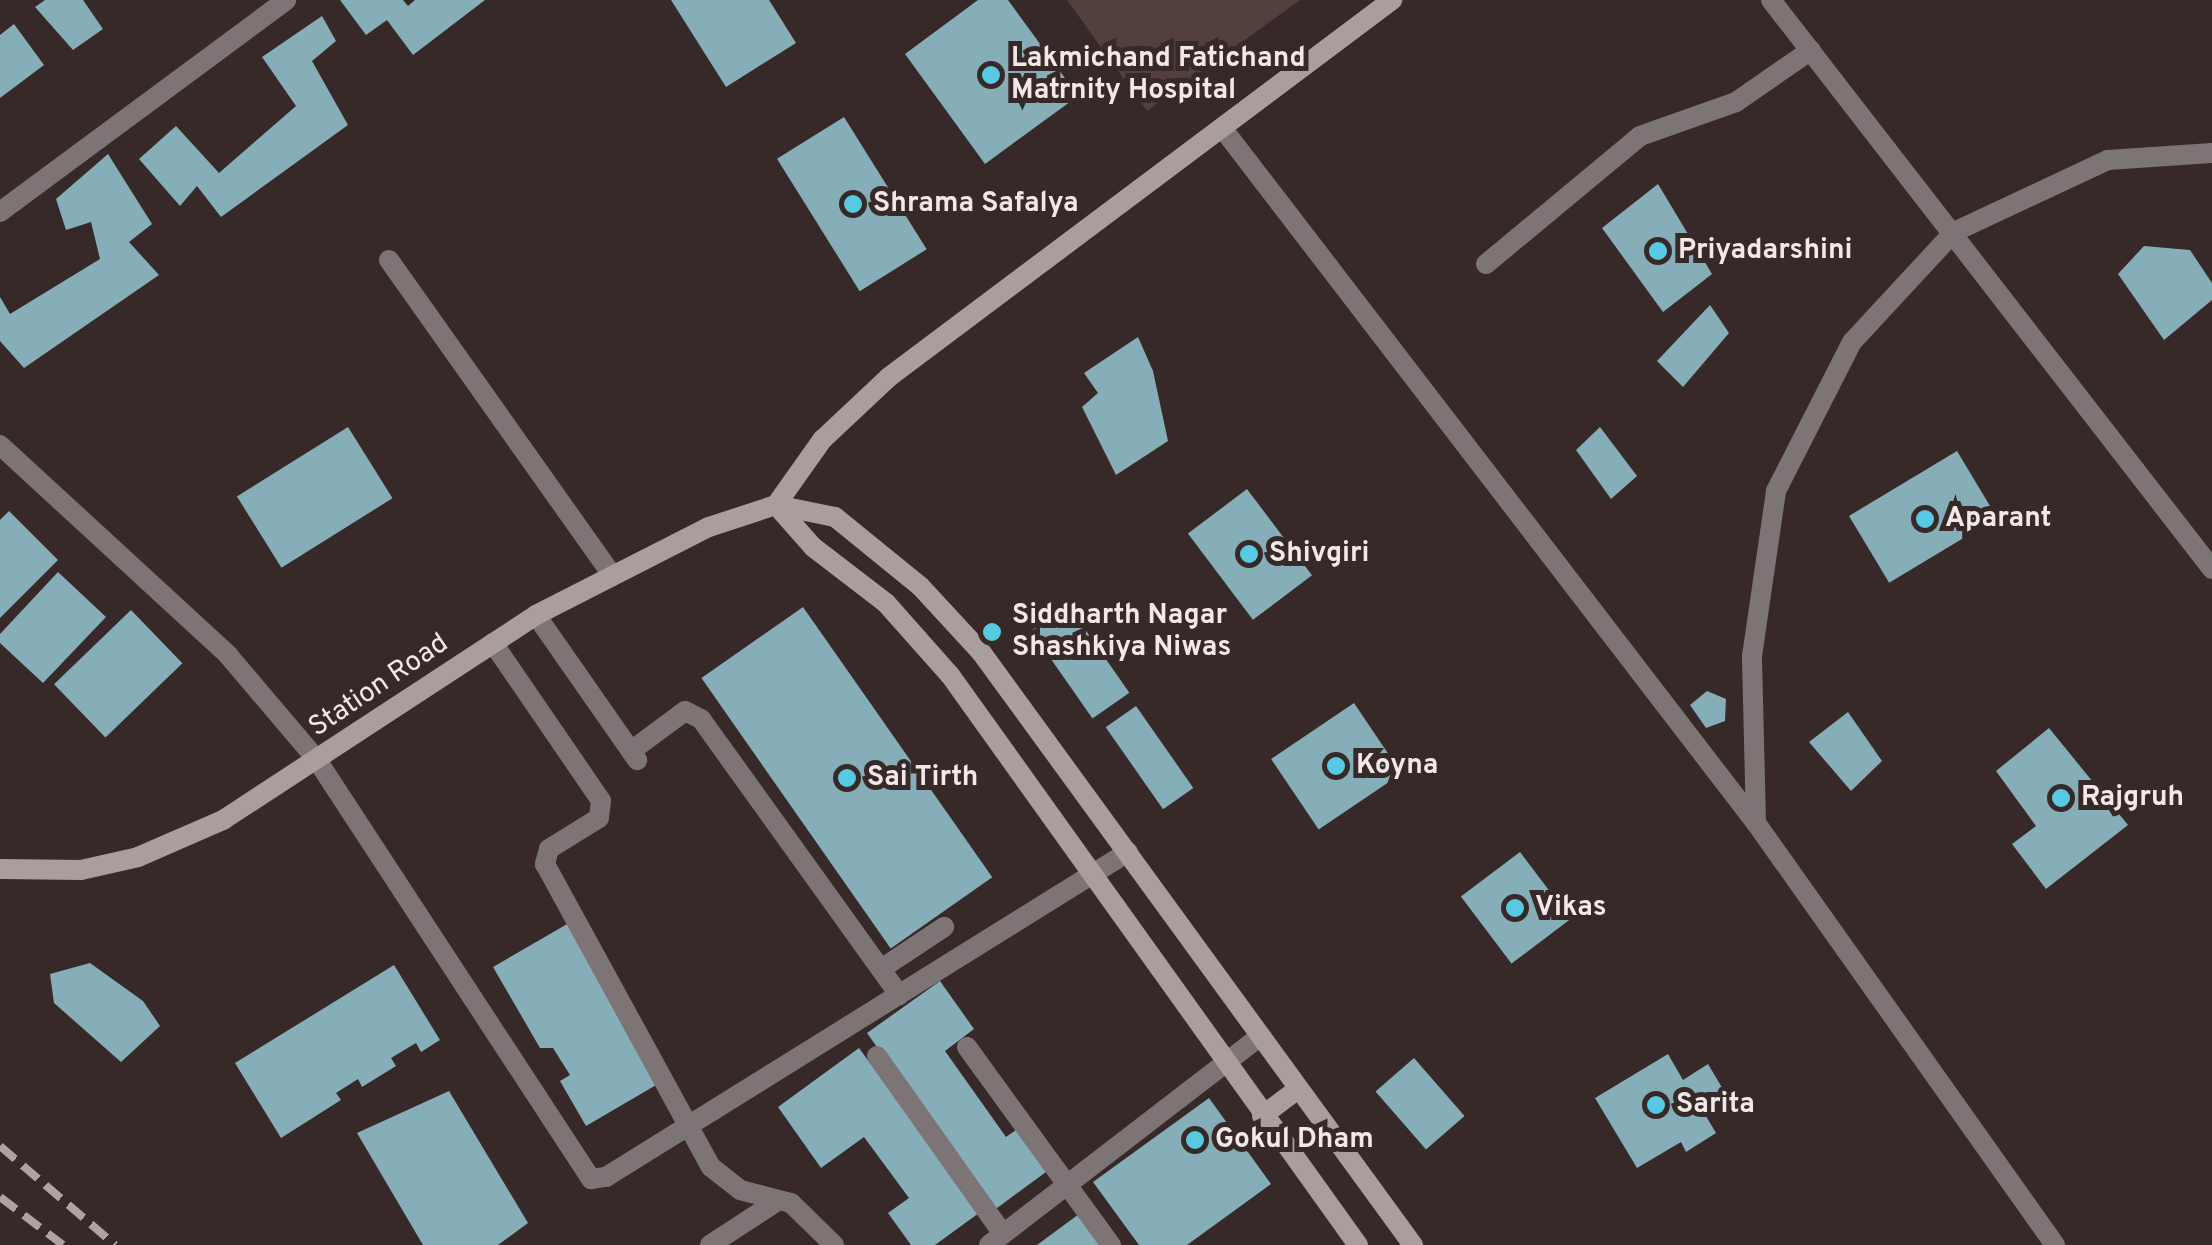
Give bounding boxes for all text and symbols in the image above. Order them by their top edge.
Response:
place label: Lakmichand Fatichand Matrnity Hospital [1011,42,1306,108]
marker: Lakmichand Fatichand Matrnity Hospital [980,64,1002,86]
place label: Shrama Safalya [873,187,1079,221]
marker: Shrama Safalya [842,193,864,215]
place label: Priyadarshini [1678,234,1852,268]
marker: Priyadarshini [1647,240,1669,262]
place label: Aparant [1945,502,2051,536]
marker: Aparant [1914,508,1936,530]
place label: Shivgiri [1269,537,1369,571]
marker: Shivgiri [1238,543,1260,565]
place label: Siddharth Nagar Shashkiya Niwas [1012,599,1231,665]
marker: Siddharth Nagar Shashkiya Niwas [981,621,1003,643]
street label: Station Road [303,627,455,745]
place label: Koyna [1356,749,1438,783]
marker: Koyna [1325,755,1347,777]
place label: Sai Tirth [867,761,978,795]
marker: Sai Tirth [836,767,858,789]
place label: Rajgruh [2081,781,2184,815]
marker: Rajgruh [2050,787,2072,809]
place label: Vikas [1535,891,1607,925]
marker: Vikas [1504,897,1526,919]
place label: Sarita [1676,1088,1755,1122]
marker: Sarita [1645,1094,1667,1116]
place label: Gokul Dham [1215,1123,1374,1157]
marker: Gokul Dham [1184,1129,1206,1151]

